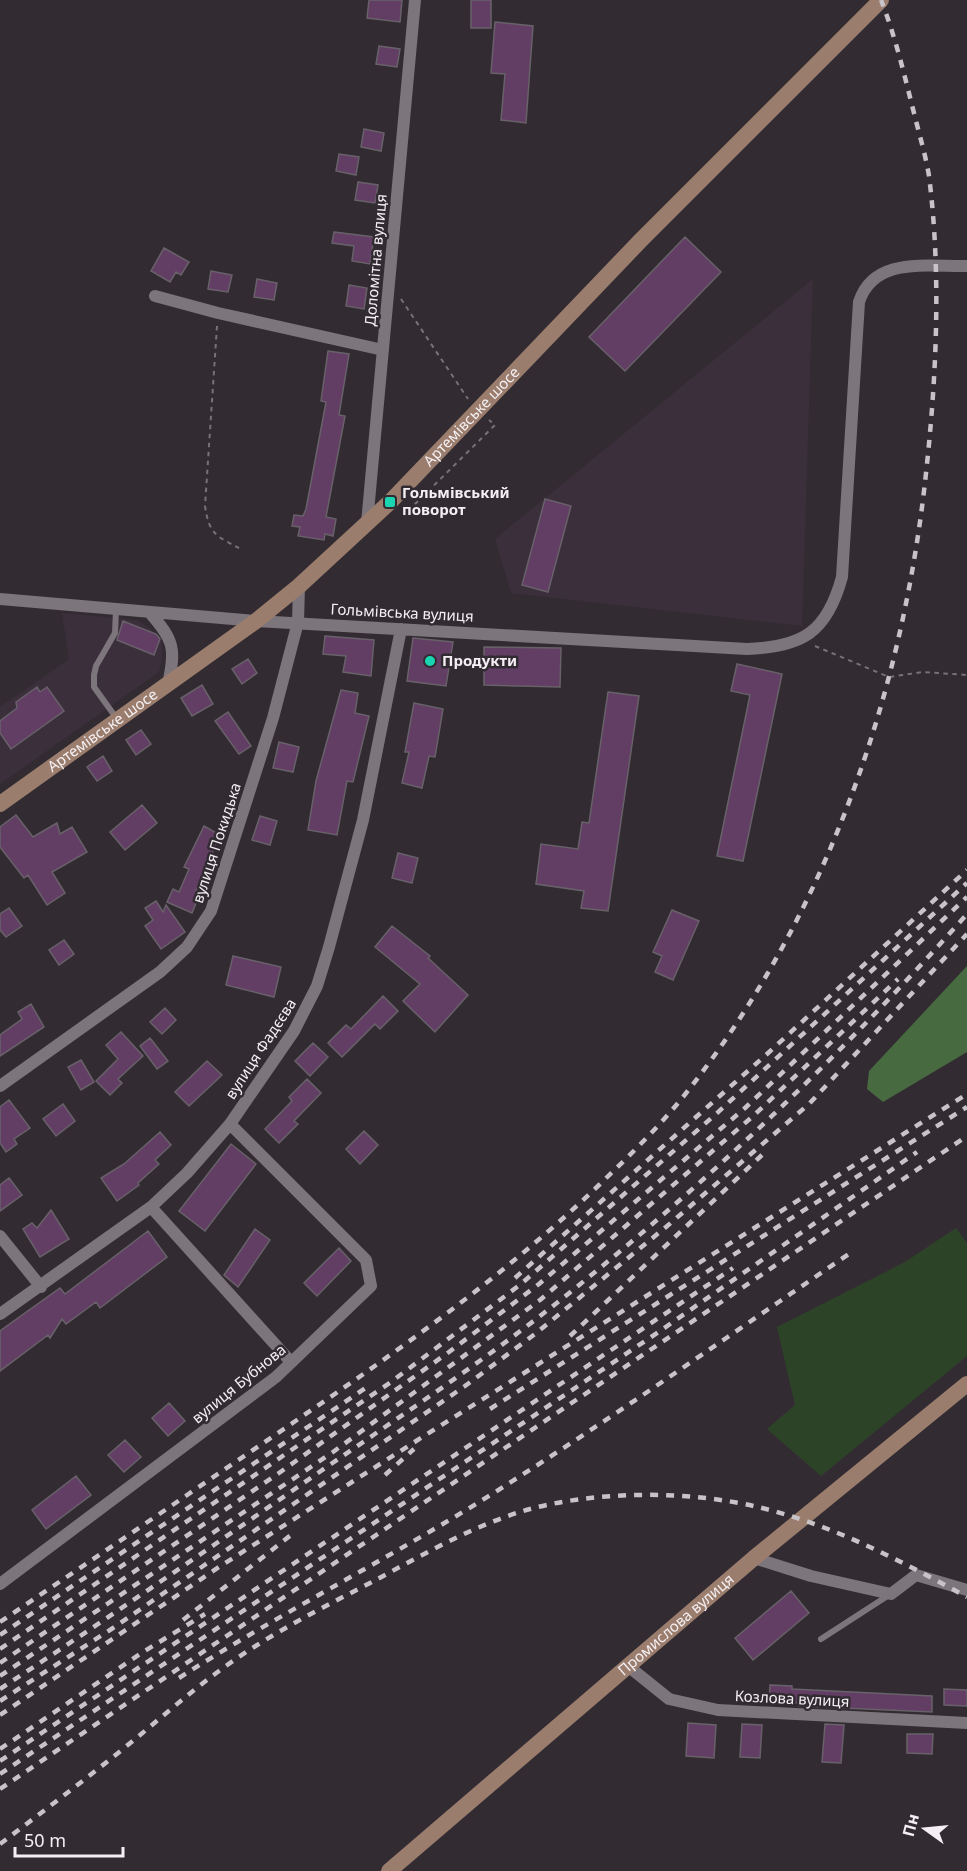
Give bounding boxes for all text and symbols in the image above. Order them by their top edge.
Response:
street label: Доломітна вулиця [359,193,391,327]
street label: Артемівське шосе [418,362,523,470]
place label: Гольмівський поворот [402,482,510,519]
marker: Гольмівський поворот [383,495,397,509]
street label: Гольмівська вулиця [330,598,474,626]
place label: Продукти [442,650,517,670]
marker: Продукти [423,654,437,668]
street label: Артемівське шосе [43,684,161,776]
street label: вулиця Покидька [187,780,245,905]
street label: вулиця Фадєєва [220,994,300,1103]
street label: вулиця Бубнова [187,1339,290,1427]
street label: Промислова вулиця [613,1569,738,1680]
street label: Козлова вулиця [734,1685,850,1711]
north arrow [895,1799,955,1859]
text: Пн [897,1811,924,1839]
scale bar [15,1820,123,1858]
text: 50 m [24,1828,66,1852]

